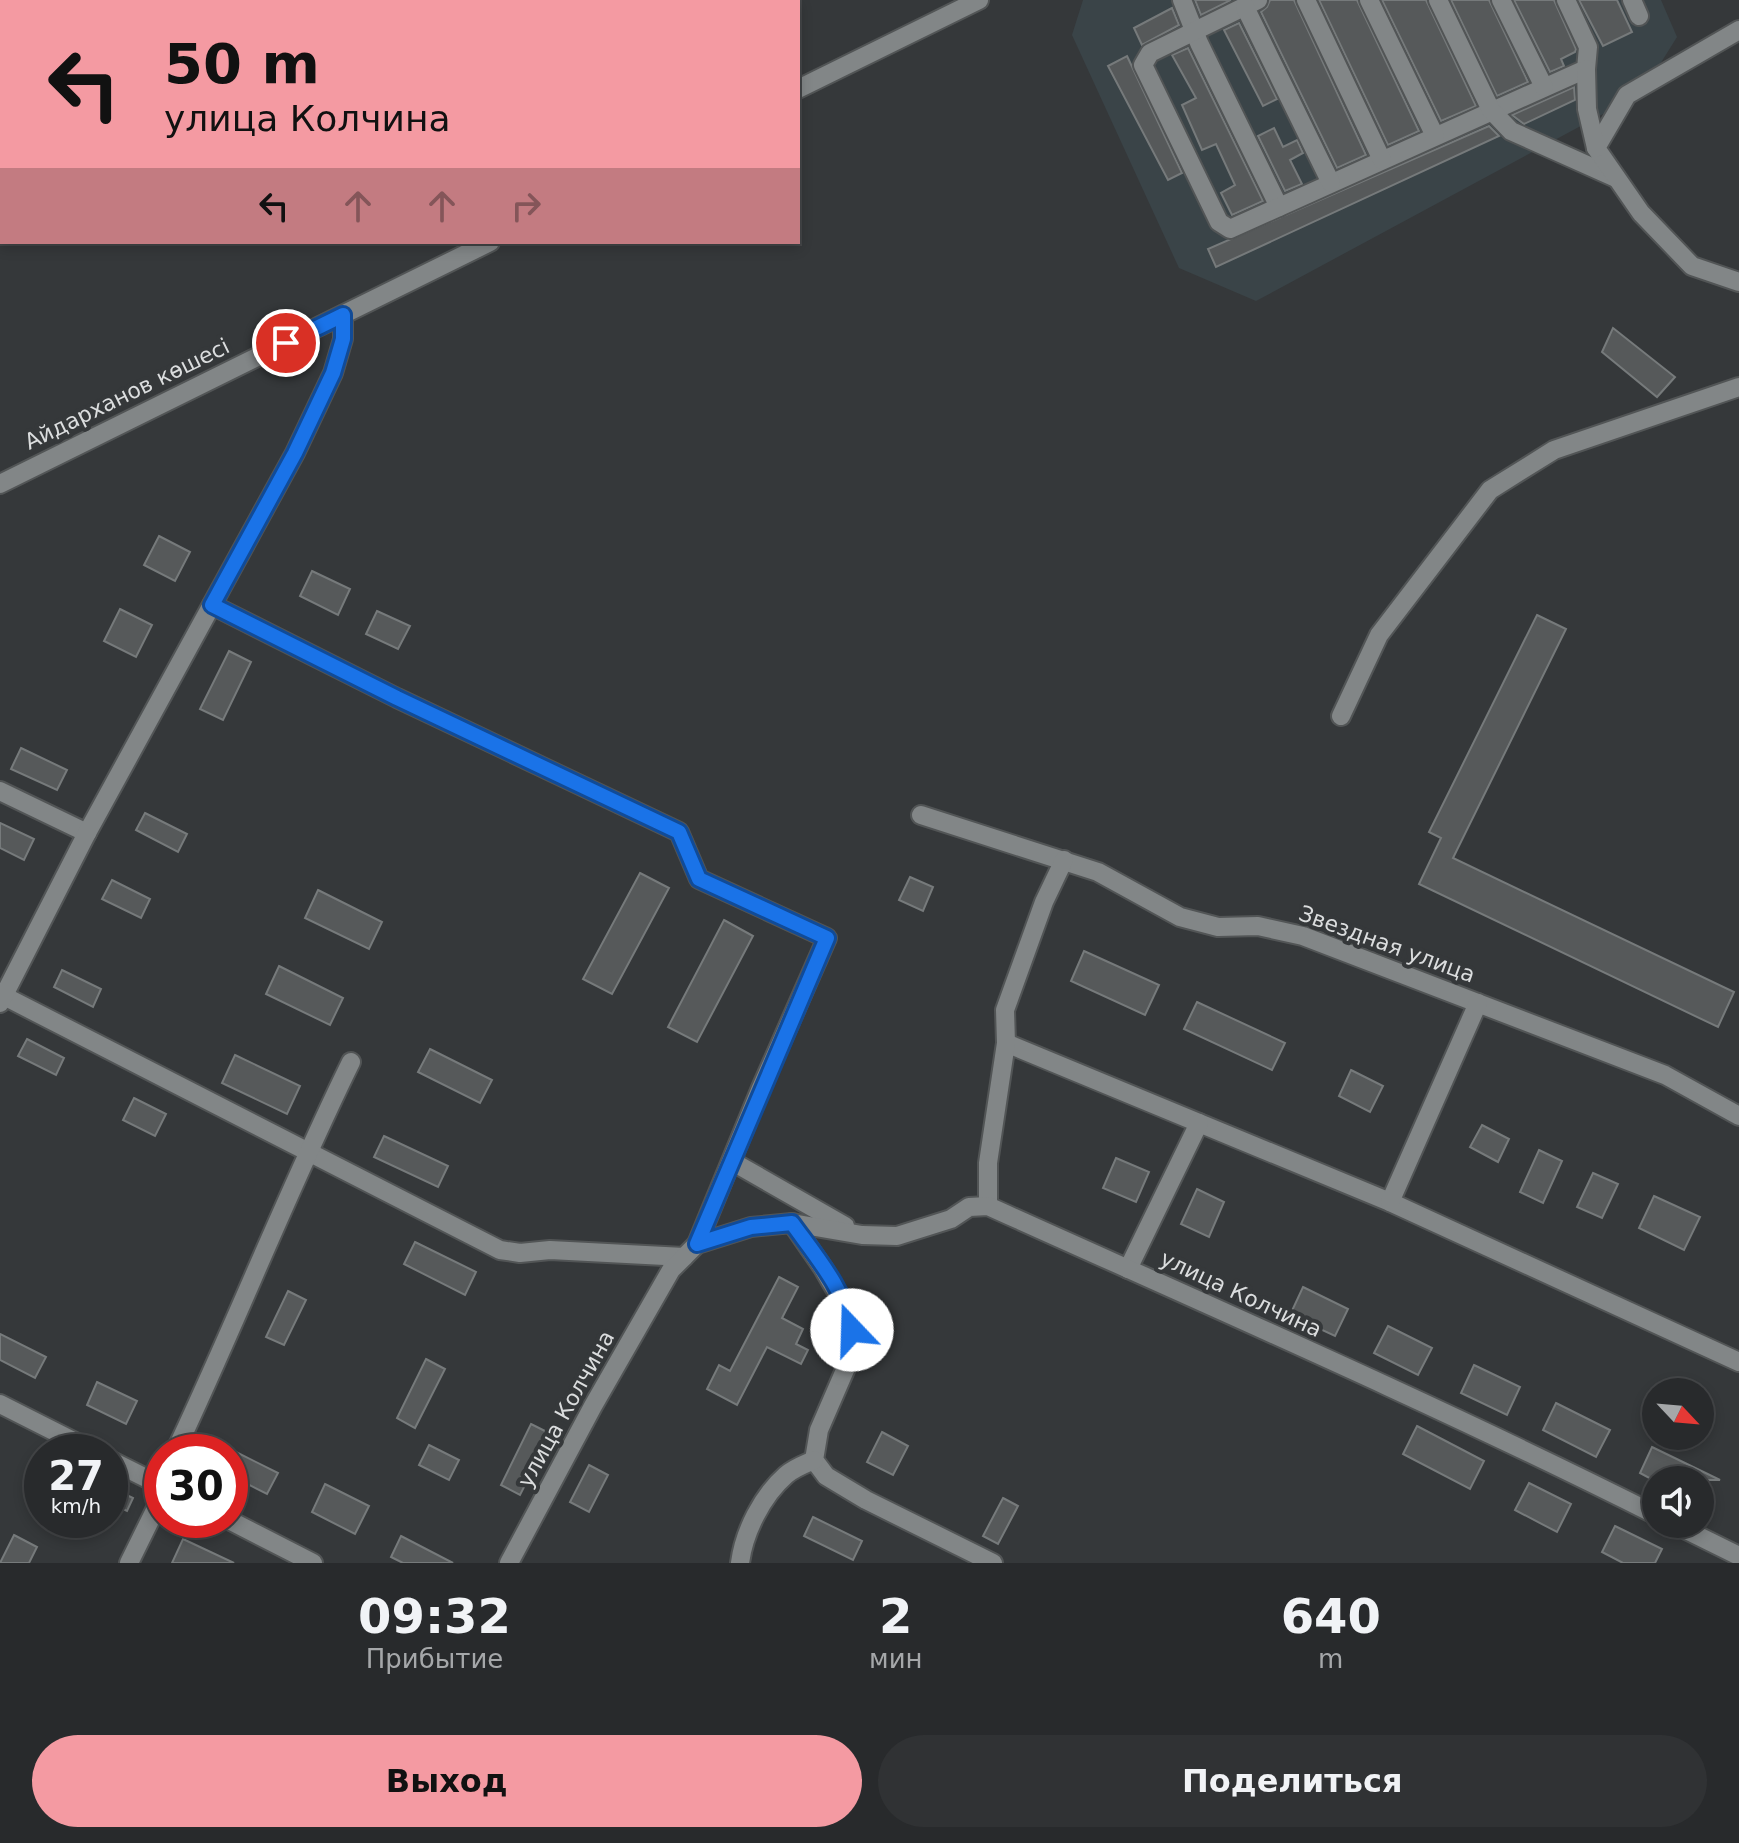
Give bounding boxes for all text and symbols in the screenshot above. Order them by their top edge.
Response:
text: 50 m [164,31,320,96]
icon: left [32,32,136,136]
text: улица Колчина [164,98,451,139]
icon: left [252,184,296,228]
icon: ahead [336,184,380,228]
icon: ahead [420,184,464,228]
icon: right [504,184,548,228]
pin [252,309,320,377]
icon: arrive [264,321,308,365]
street label: Айдарханов көшесі [20,333,234,455]
street label: Звездная улица [1296,901,1478,987]
street label: улица Колчина [1156,1246,1326,1342]
position arrow [810,1288,894,1372]
street label: улица Колчина [513,1326,619,1492]
north arrow [1642,1378,1714,1450]
map controls [1642,1378,1714,1538]
speed limit sign: 30 [144,1434,248,1538]
text: 27 [48,1453,104,1499]
button: sound [1642,1466,1714,1538]
text: km/h [51,1494,101,1518]
text: 09:32 [358,1588,511,1644]
text: 2 [879,1588,912,1644]
text: 640 [1281,1588,1381,1644]
text: Прибытие [366,1644,503,1674]
text: мин [869,1644,923,1674]
text: m [1318,1644,1343,1674]
button: Выход [32,1735,862,1827]
button: Поделиться [878,1735,1707,1827]

